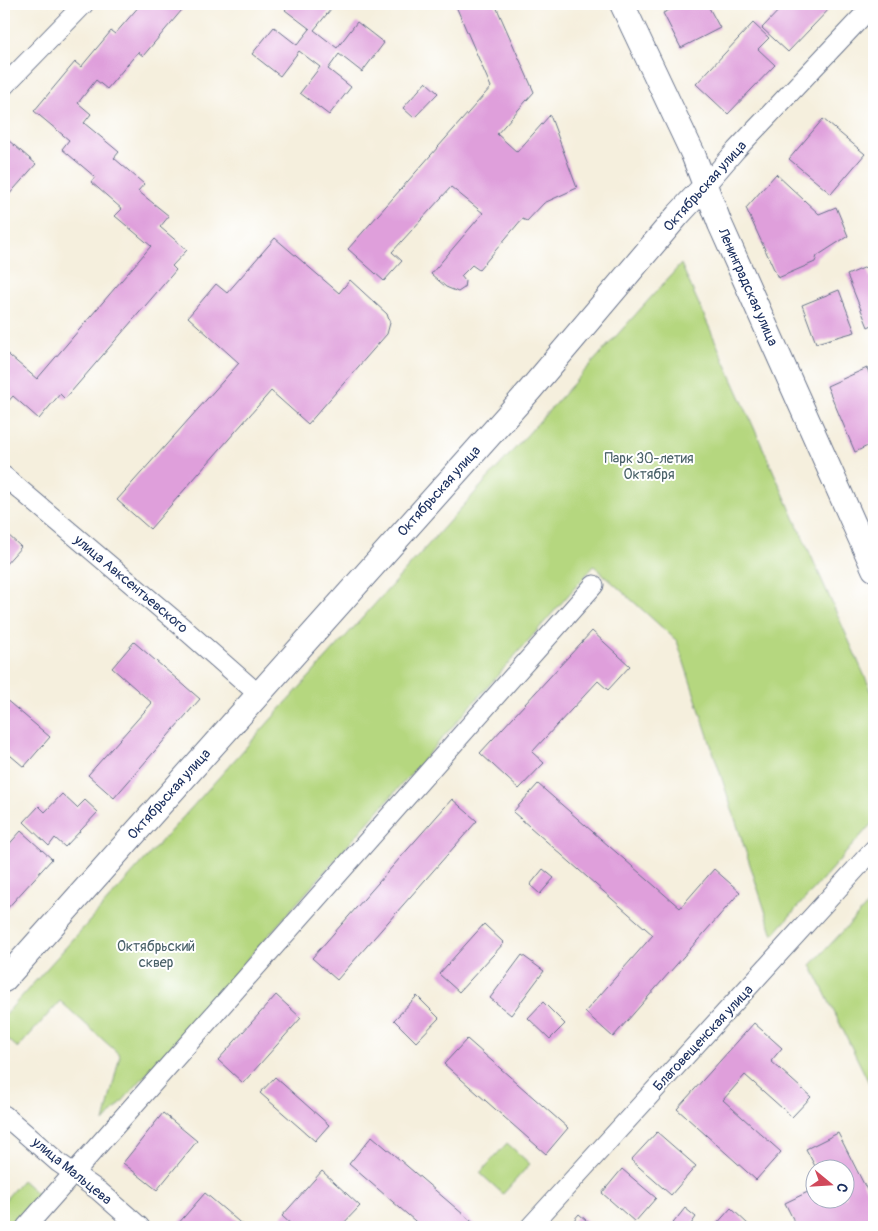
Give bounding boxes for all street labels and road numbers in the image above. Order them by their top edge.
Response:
street label: Октябрьская улица [660,137,750,235]
street label: Ленинградская улица [714,225,782,349]
street label: Октябрьская улица [394,442,484,540]
street label: улица Авксентьевского [70,531,192,637]
street label: Октябрьская улица [124,745,214,843]
street label: Благовещенская улица [649,981,757,1095]
street label: улица Мальцева [28,1133,115,1208]

